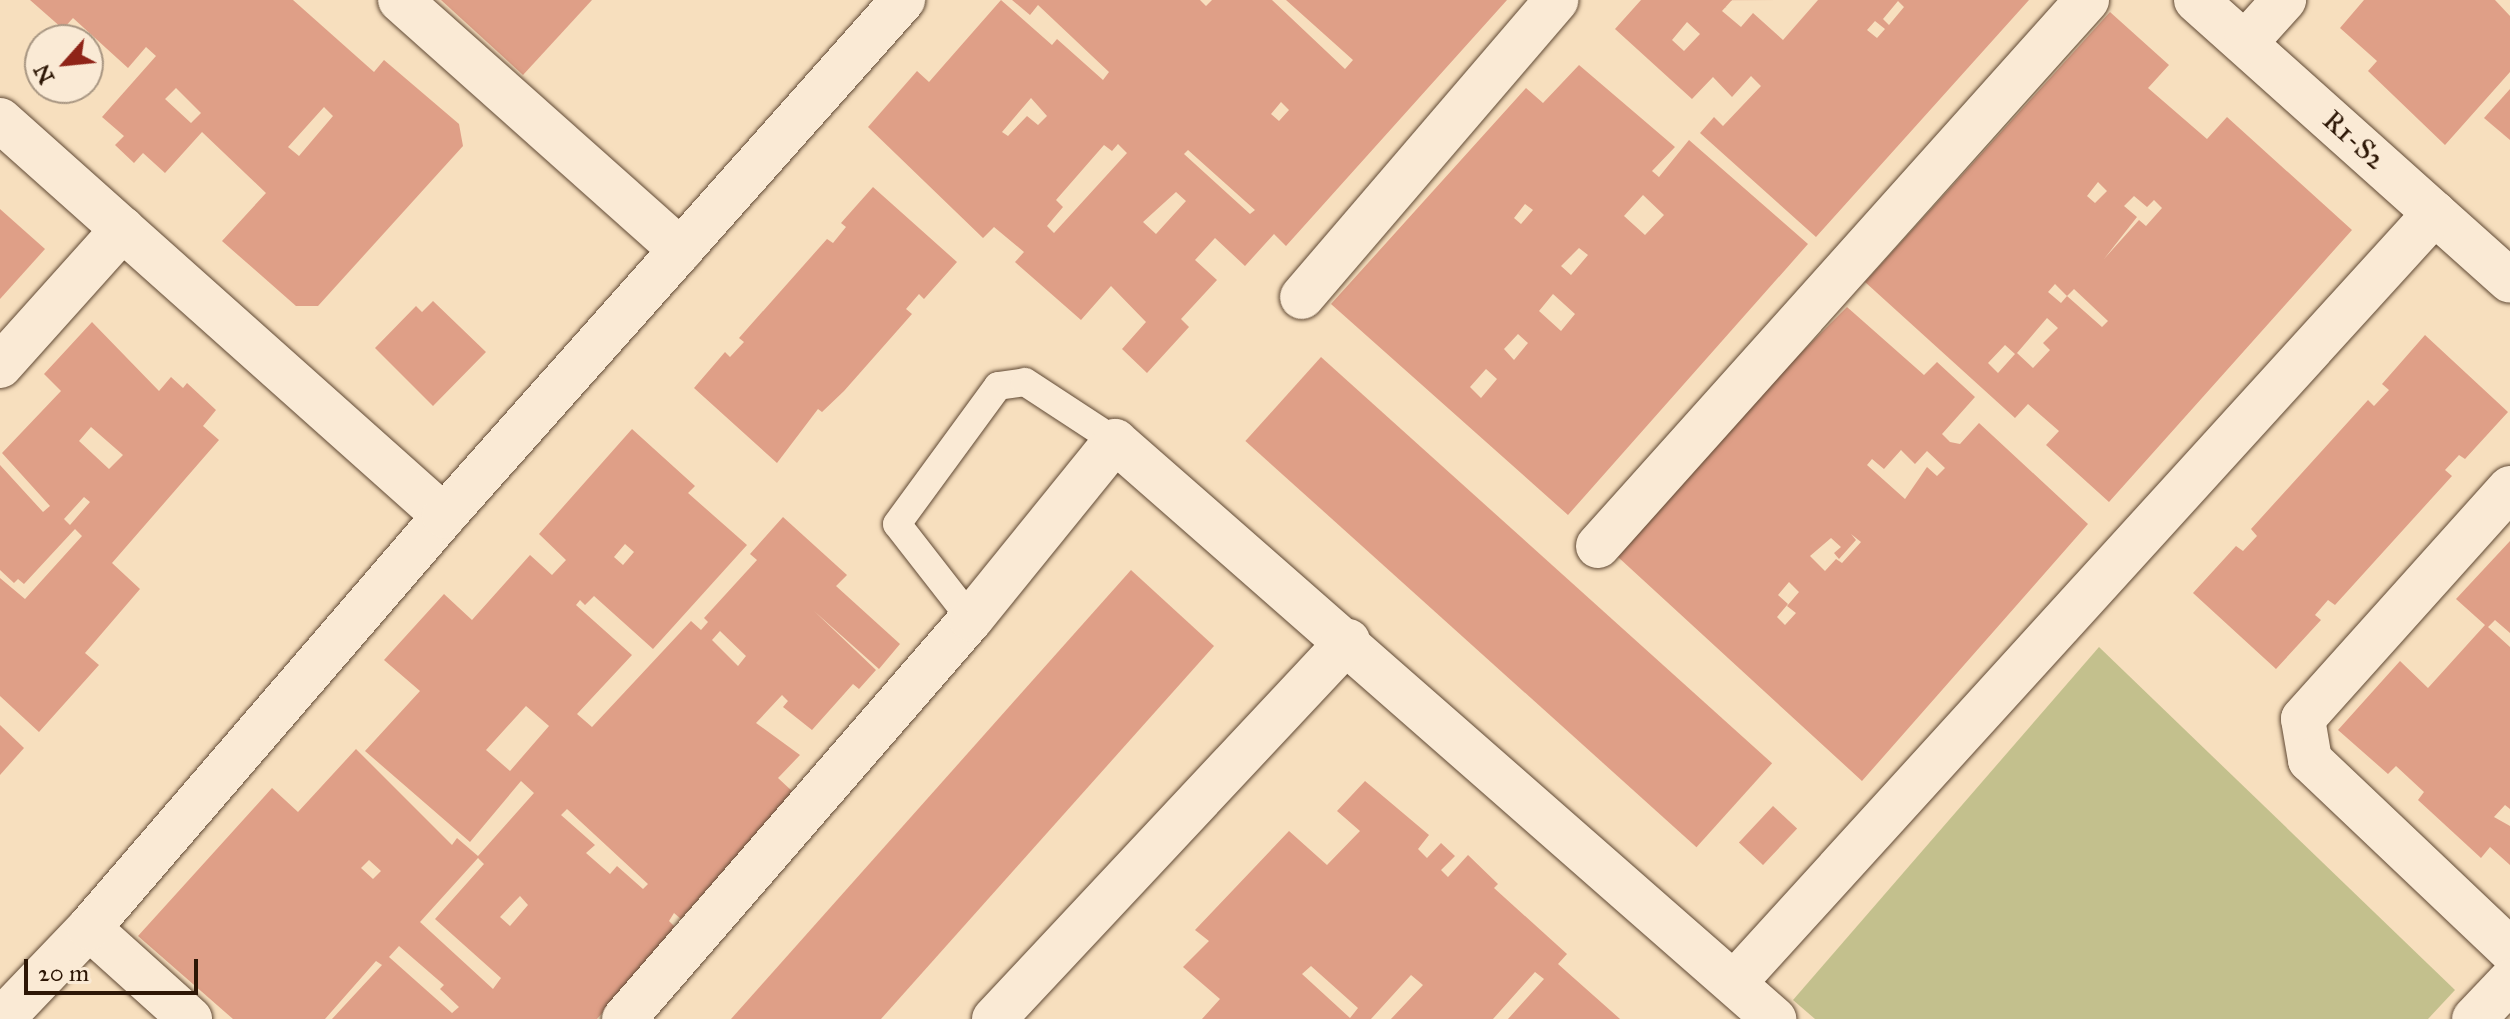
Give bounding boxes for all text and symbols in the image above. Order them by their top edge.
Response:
north arrow [24,24,104,104]
text: N [28,60,60,89]
street label: R1-S2 [2316,103,2392,177]
scale bar [28,943,202,993]
text: 20 m [38,958,89,988]

